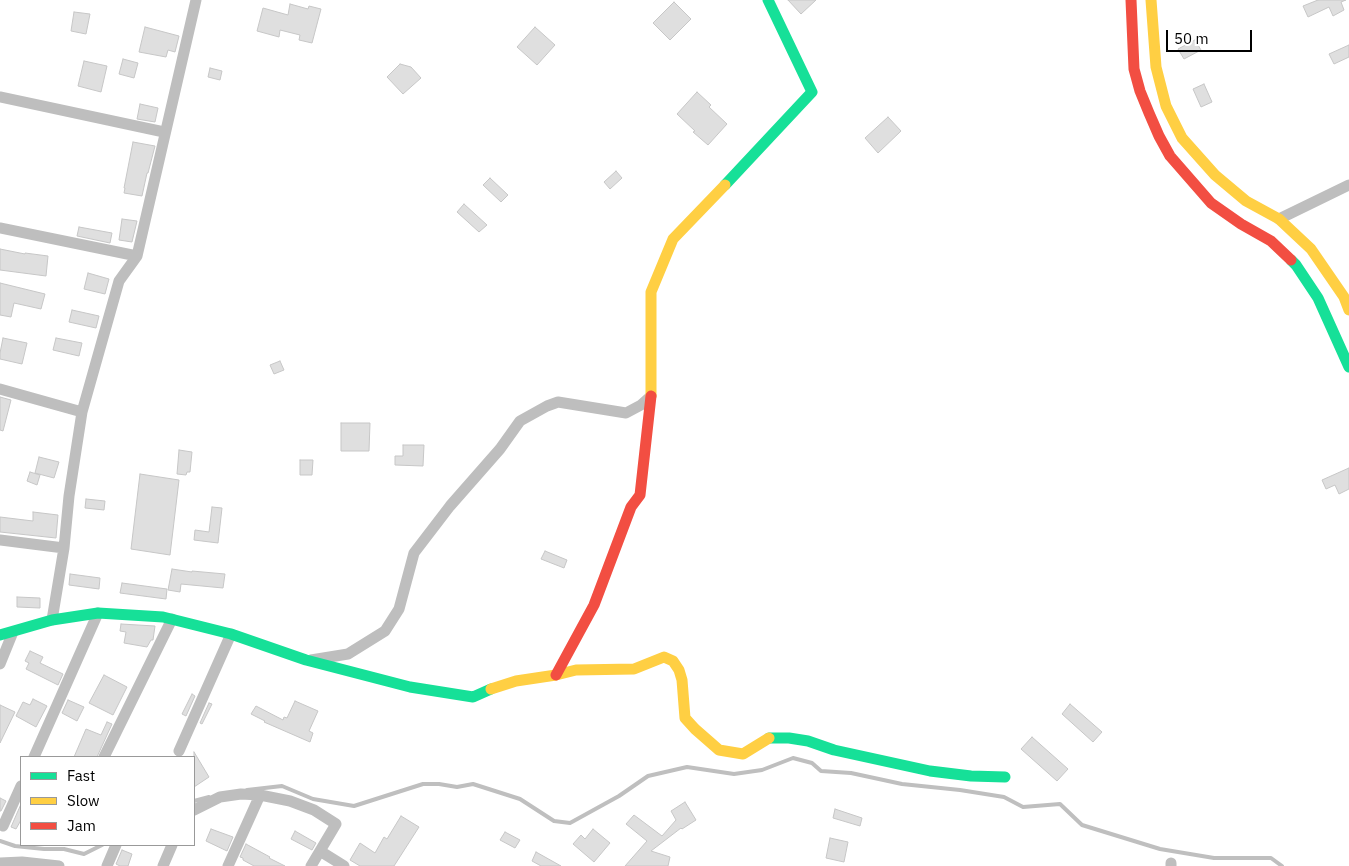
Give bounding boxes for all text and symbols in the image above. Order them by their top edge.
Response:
scale bar [1169,20,1255,52]
text: 50 m [1174,29,1209,48]
legend [20,756,195,846]
text: Fast [67,766,95,785]
text: Slow [67,791,100,810]
text: Jam [67,816,96,835]

